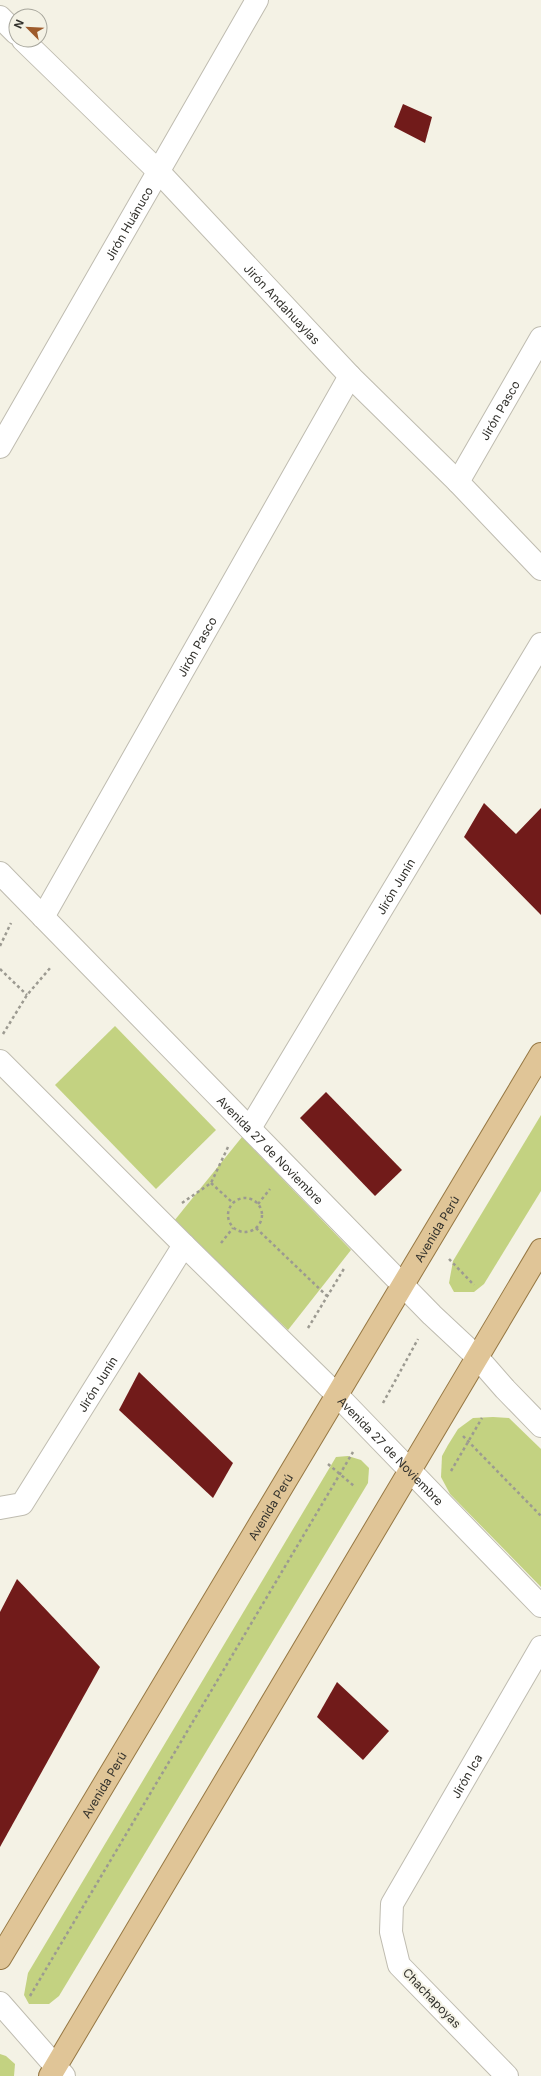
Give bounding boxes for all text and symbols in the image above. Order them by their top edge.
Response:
north arrow [8,8,48,48]
text: N [11,17,27,31]
street label: Jirón Huánuco [101,184,156,263]
street label: Jirón Andahuaylas [241,260,324,347]
street label: Jirón Pasco [476,377,523,443]
street label: Jirón Pasco [174,614,219,679]
street label: Jirón Junín [373,856,418,917]
street label: Avenida 27 de Noviembre [214,1092,327,1207]
street label: Avenida Perú [411,1193,462,1265]
street label: Jirón Junín [74,1353,120,1415]
street label: Avenida 27 de Noviembre [335,1393,447,1508]
street label: Avenida Perú [244,1471,296,1543]
street label: Avenida Perú [78,1749,129,1821]
street label: Jirón Ica [448,1751,485,1801]
street label: Chachapoyas [400,1965,464,2031]

